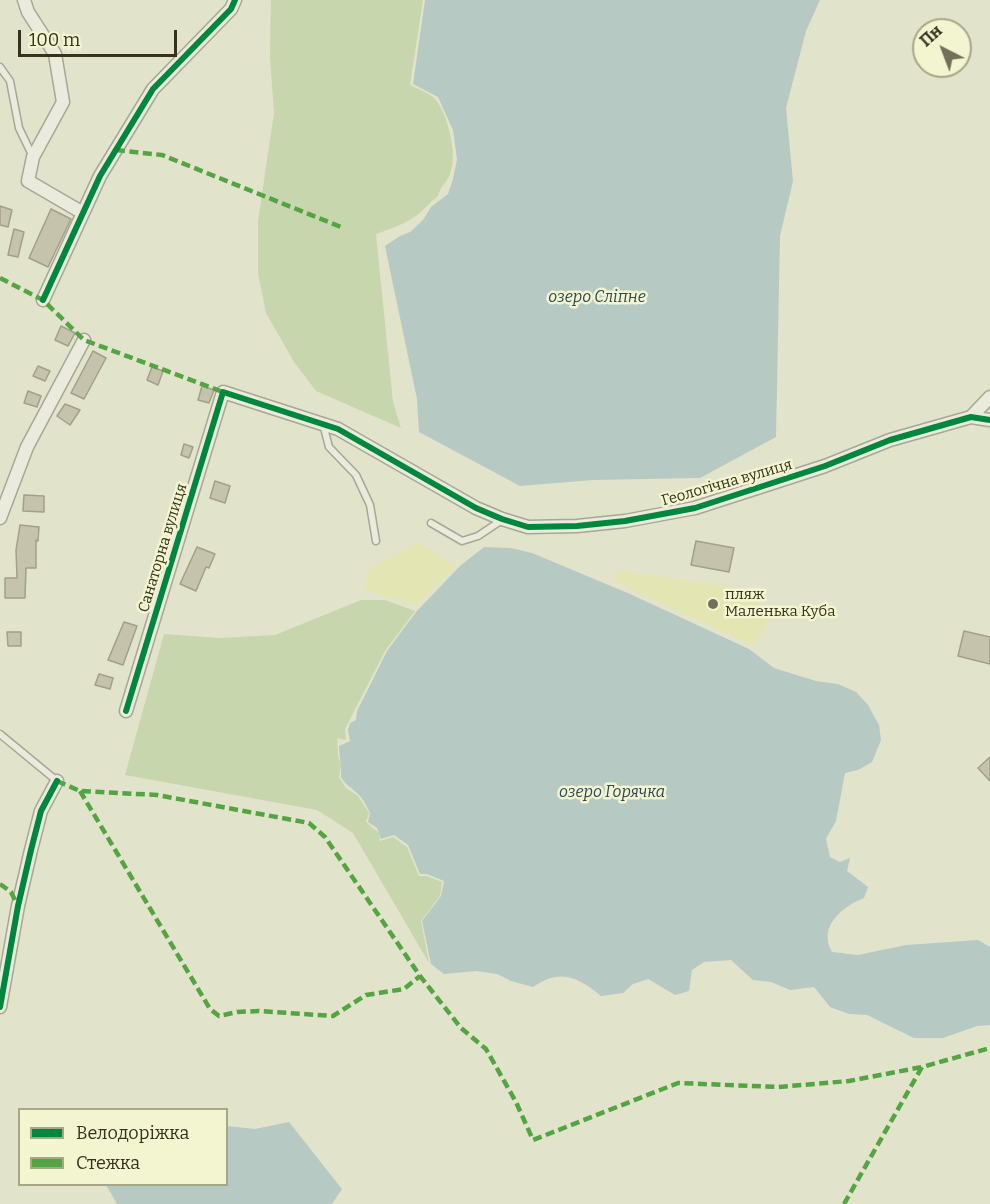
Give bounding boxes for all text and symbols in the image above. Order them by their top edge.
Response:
scale bar [21,18,180,56]
north arrow [912,18,972,78]
text: Пн [916,21,946,51]
text: 100 m [29,29,80,51]
water label: озеро Сліпне [548,288,646,308]
street label: Геологічна вулиця [660,456,794,510]
street label: Санаторна вулиця [135,481,191,615]
place label: пляж Маленька Куба [725,586,835,621]
marker: пляж Маленька Куба [706,597,720,611]
water label: озеро Горячка [559,783,665,803]
legend [18,1108,228,1186]
text: Велодоріжка [76,1122,189,1144]
text: Стежка [76,1152,140,1174]

